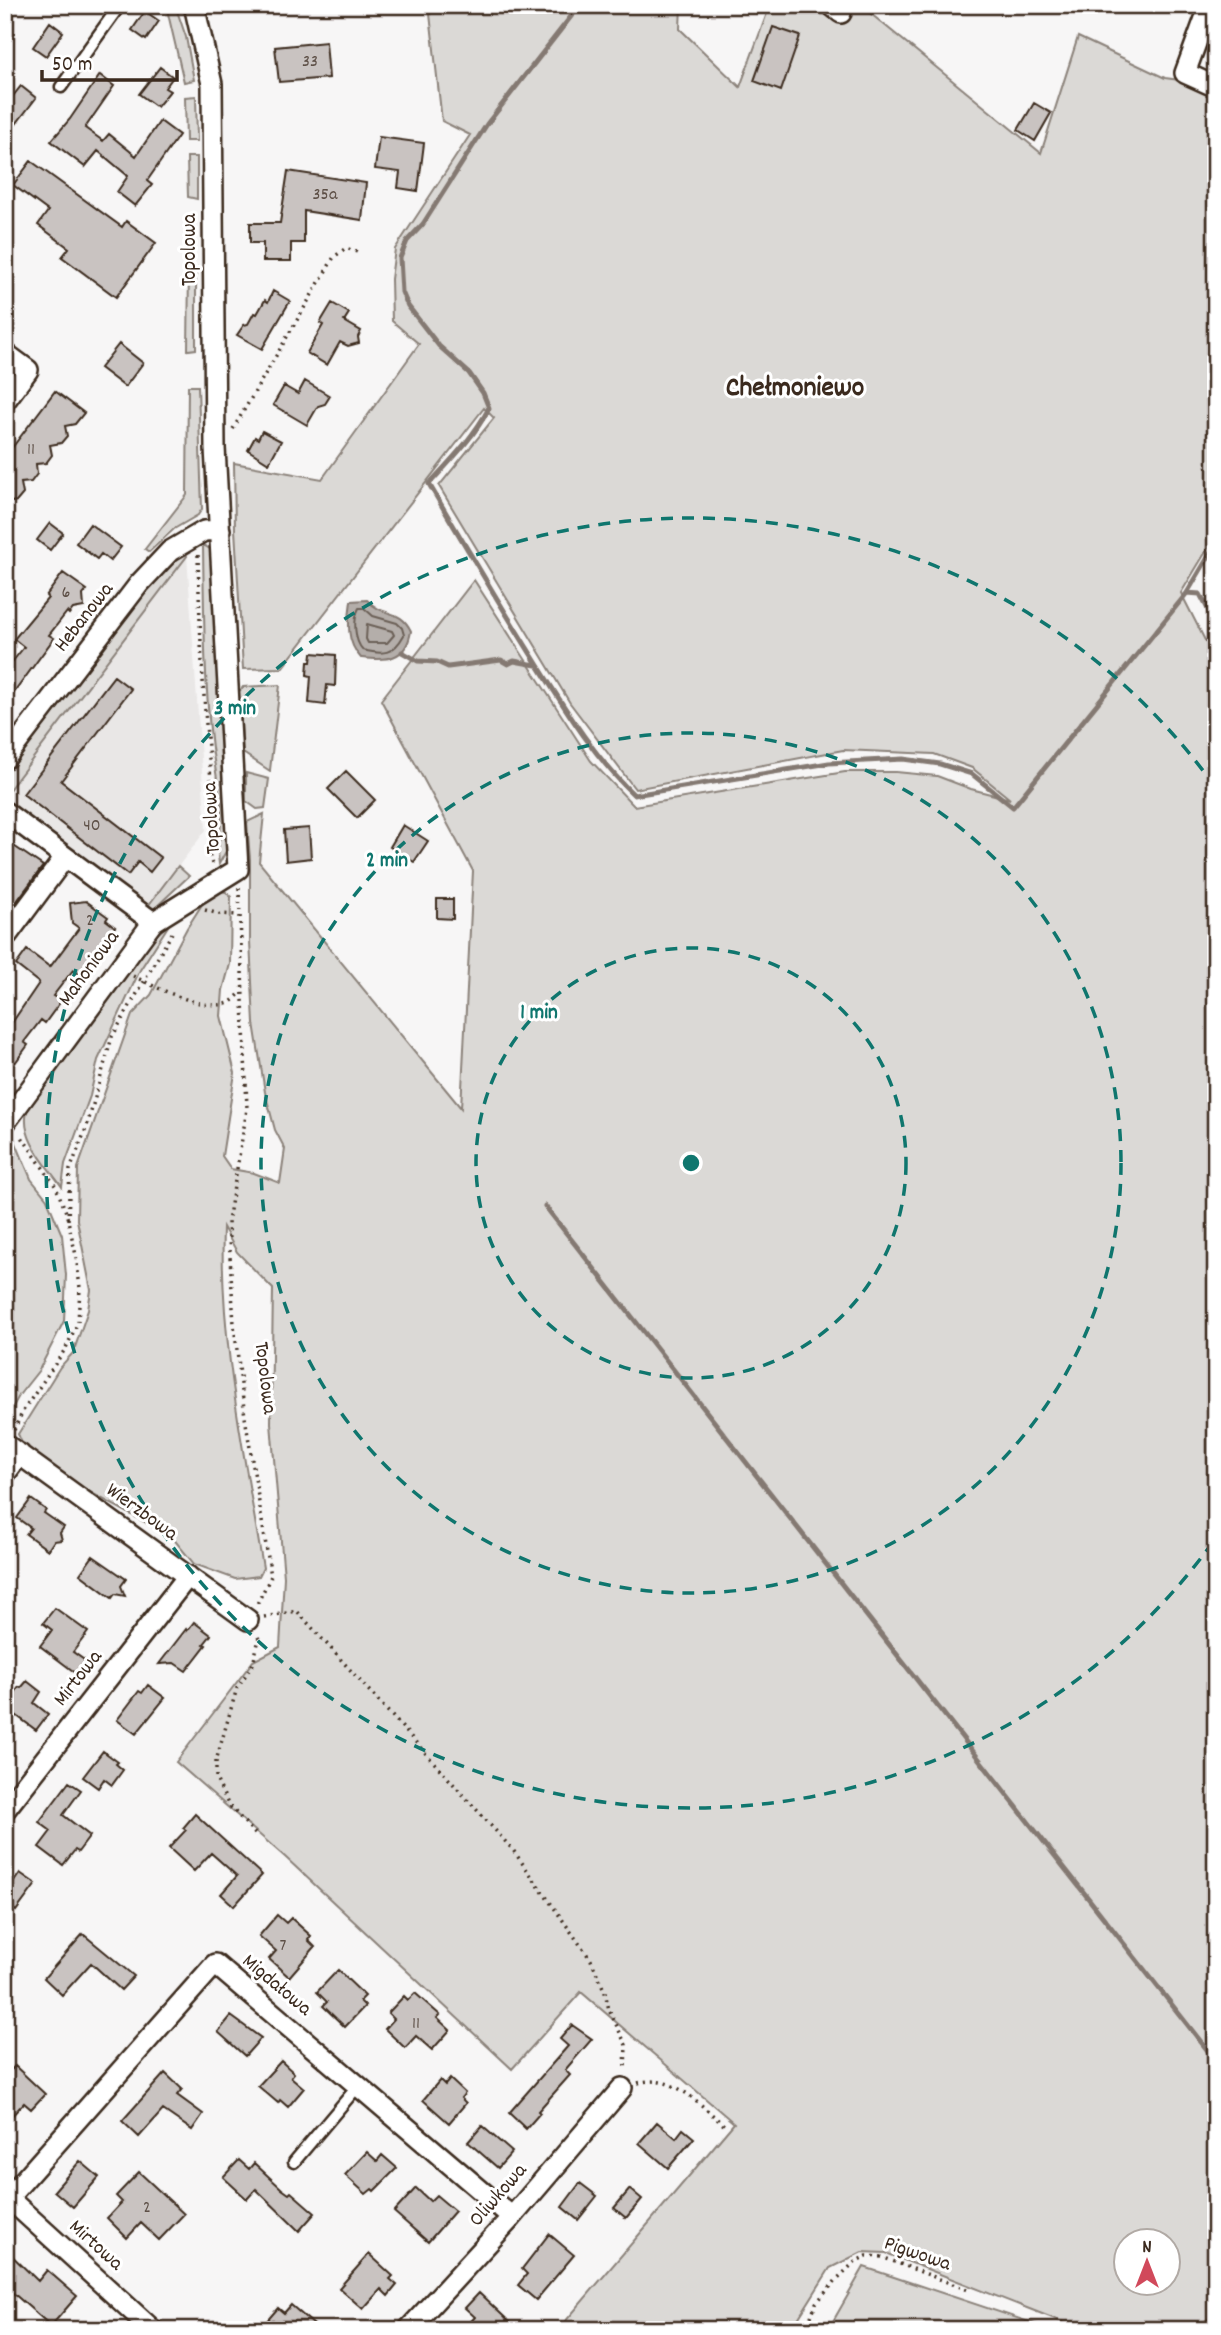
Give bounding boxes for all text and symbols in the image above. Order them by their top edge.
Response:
scale bar [42,38,177,82]
house number: 33 [302,50,318,75]
text: 50 m [52,51,92,81]
house number: 35a [313,183,338,208]
street label: Topolowa [176,213,206,286]
district label: Chełmoniewo [726,370,864,410]
house number: 11 [27,438,35,463]
street label: Hebanowa [48,576,123,659]
house number: 6 [62,581,70,606]
text: 3 min [214,695,256,725]
street label: Topolowa [196,780,230,855]
house number: 40 [83,814,101,839]
text: 2 min [366,847,408,877]
house number: 2 [86,909,94,934]
street label: Mahoniowa [52,924,128,1013]
text: 1 min [520,999,558,1029]
centre of rings [679,1151,703,1175]
street label: Topolowa [245,1340,283,1417]
street label: Wierzbowa [99,1477,184,1550]
street label: Mirtowa [47,1643,111,1714]
house number: 7 [280,1934,287,1959]
street label: Migdałowa [235,1948,318,2025]
house number: 11 [412,2012,420,2037]
street label: Oliwkowa [463,2157,536,2234]
house number: 2 [143,2196,151,2221]
street label: Mirtowa [61,2213,130,2279]
north arrow [1112,2226,1182,2296]
street label: Pigwowa [880,2230,956,2281]
text: N [1142,2235,1152,2262]

